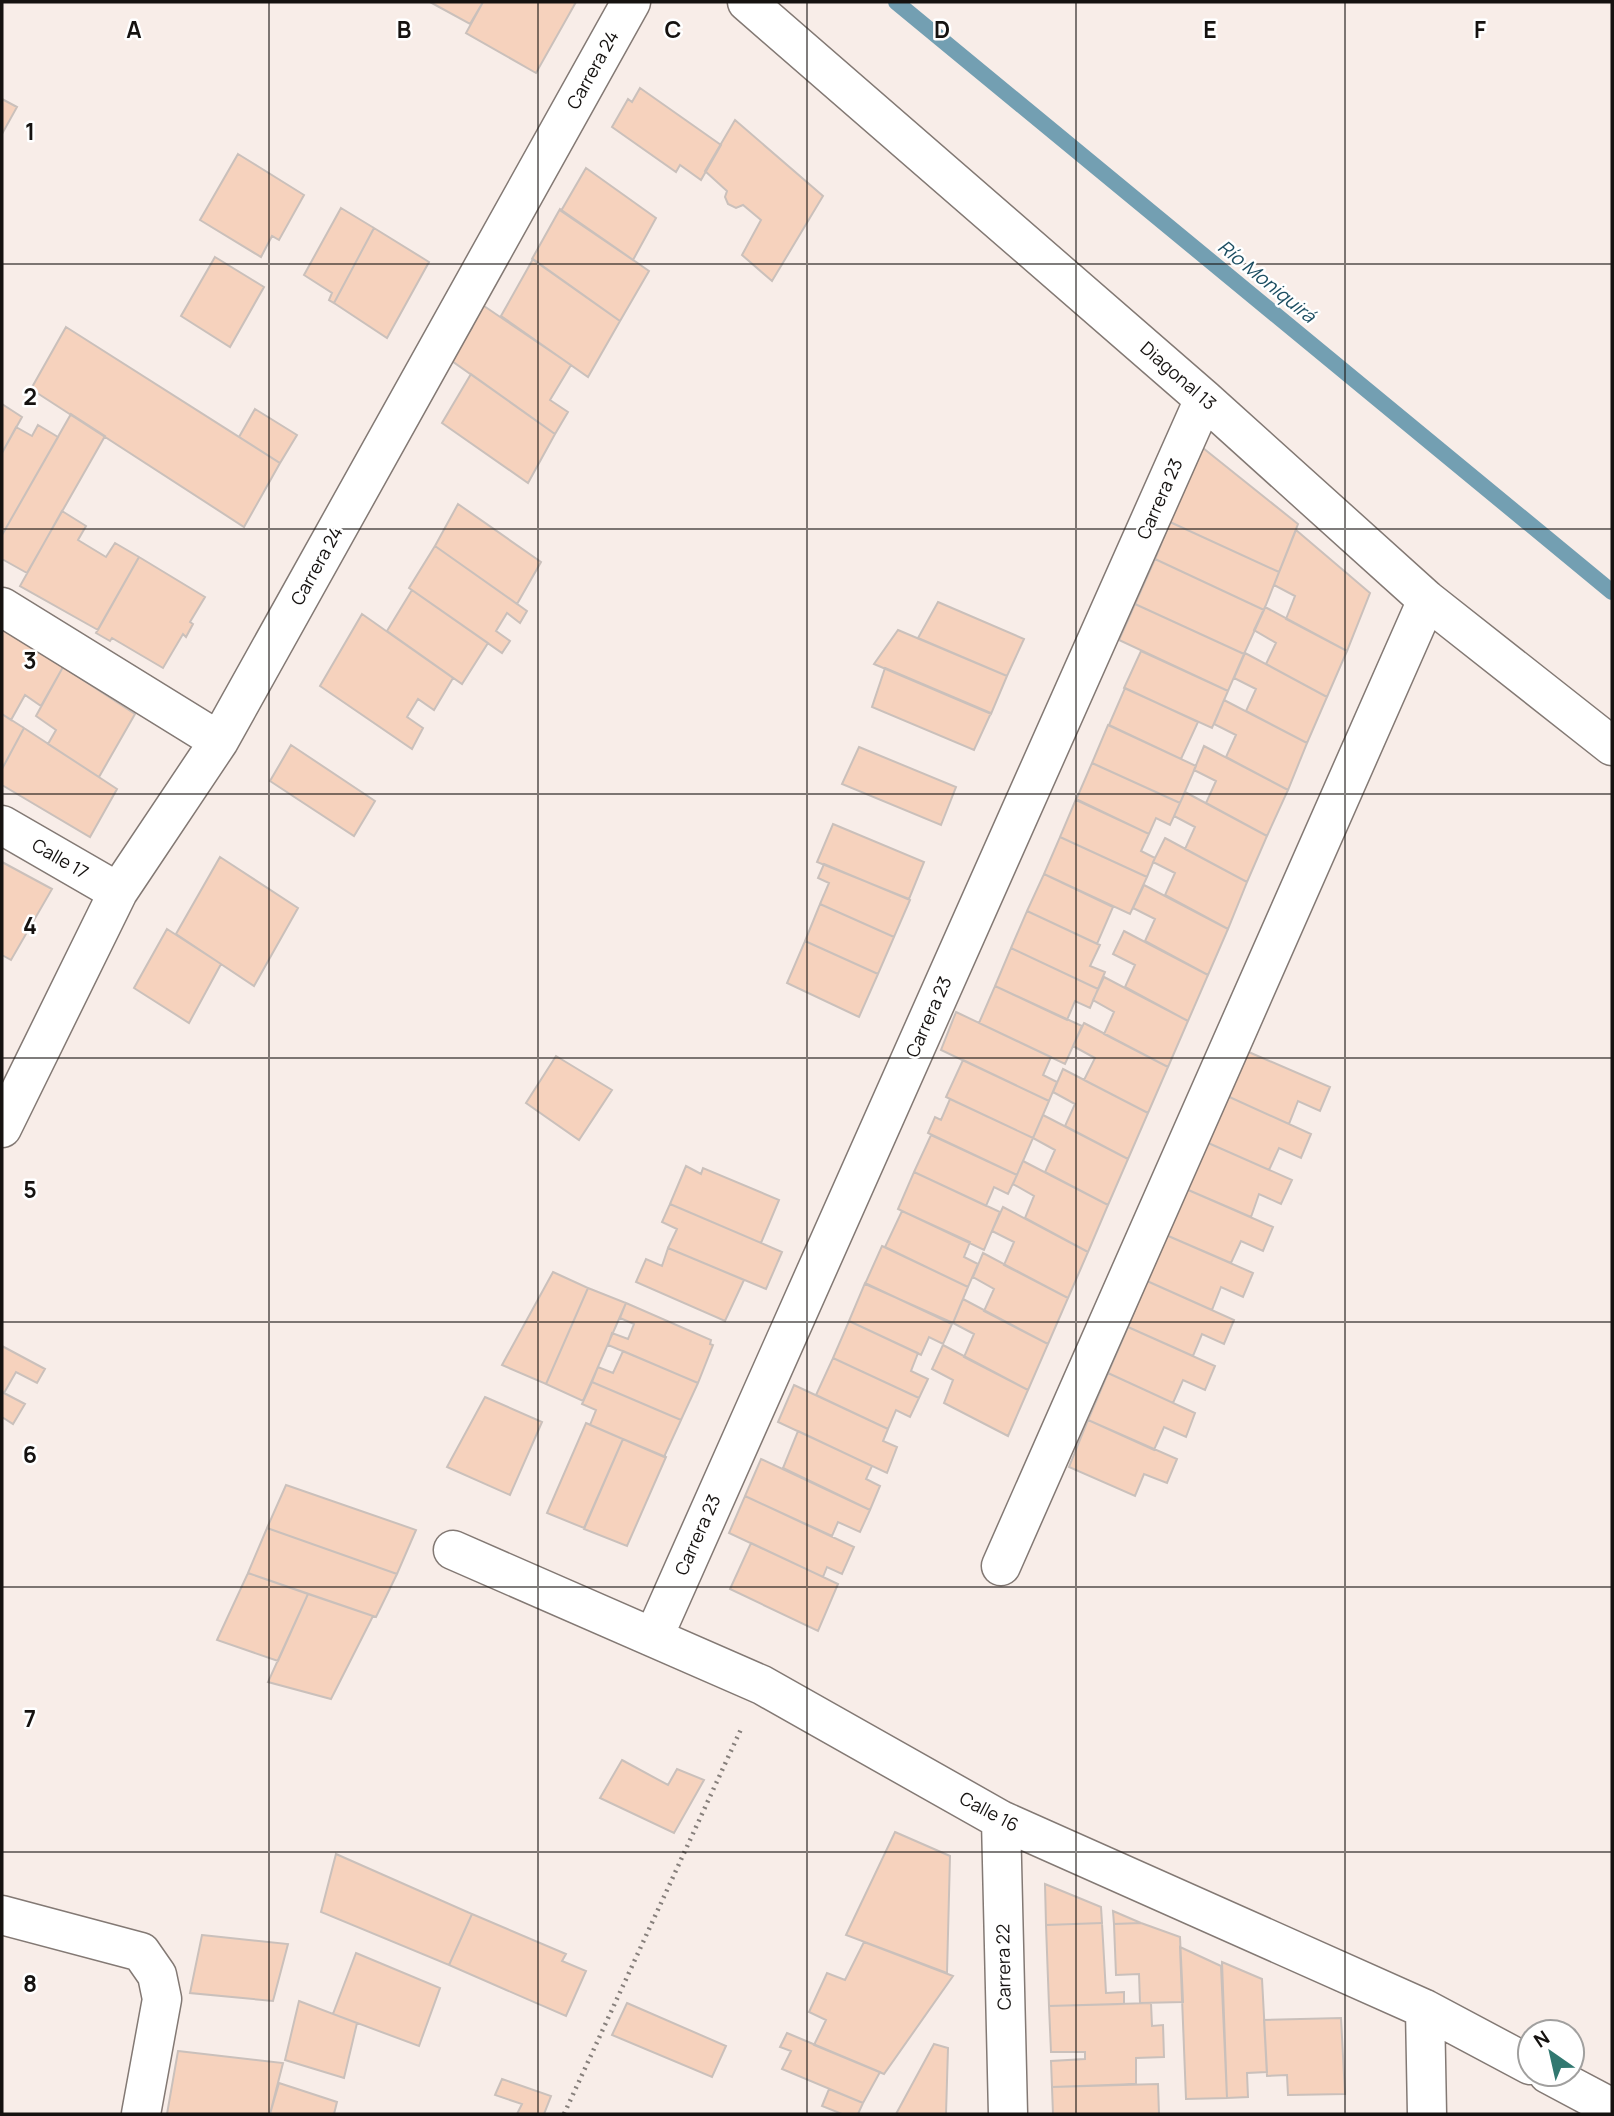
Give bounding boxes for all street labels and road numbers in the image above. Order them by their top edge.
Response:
street label: Carrera 24 [561,26,624,113]
street label: Diagonal 13 [1136,336,1222,415]
street label: Carrera 23 [1131,454,1188,543]
street label: Carrera 24 [285,522,348,609]
street label: Calle 17 [28,832,93,884]
street label: Carrera 23 [900,972,957,1061]
street label: Carrera 23 [669,1490,726,1579]
street label: Calle 16 [956,1786,1023,1837]
street label: Carrera 22 [990,1924,1016,2010]

